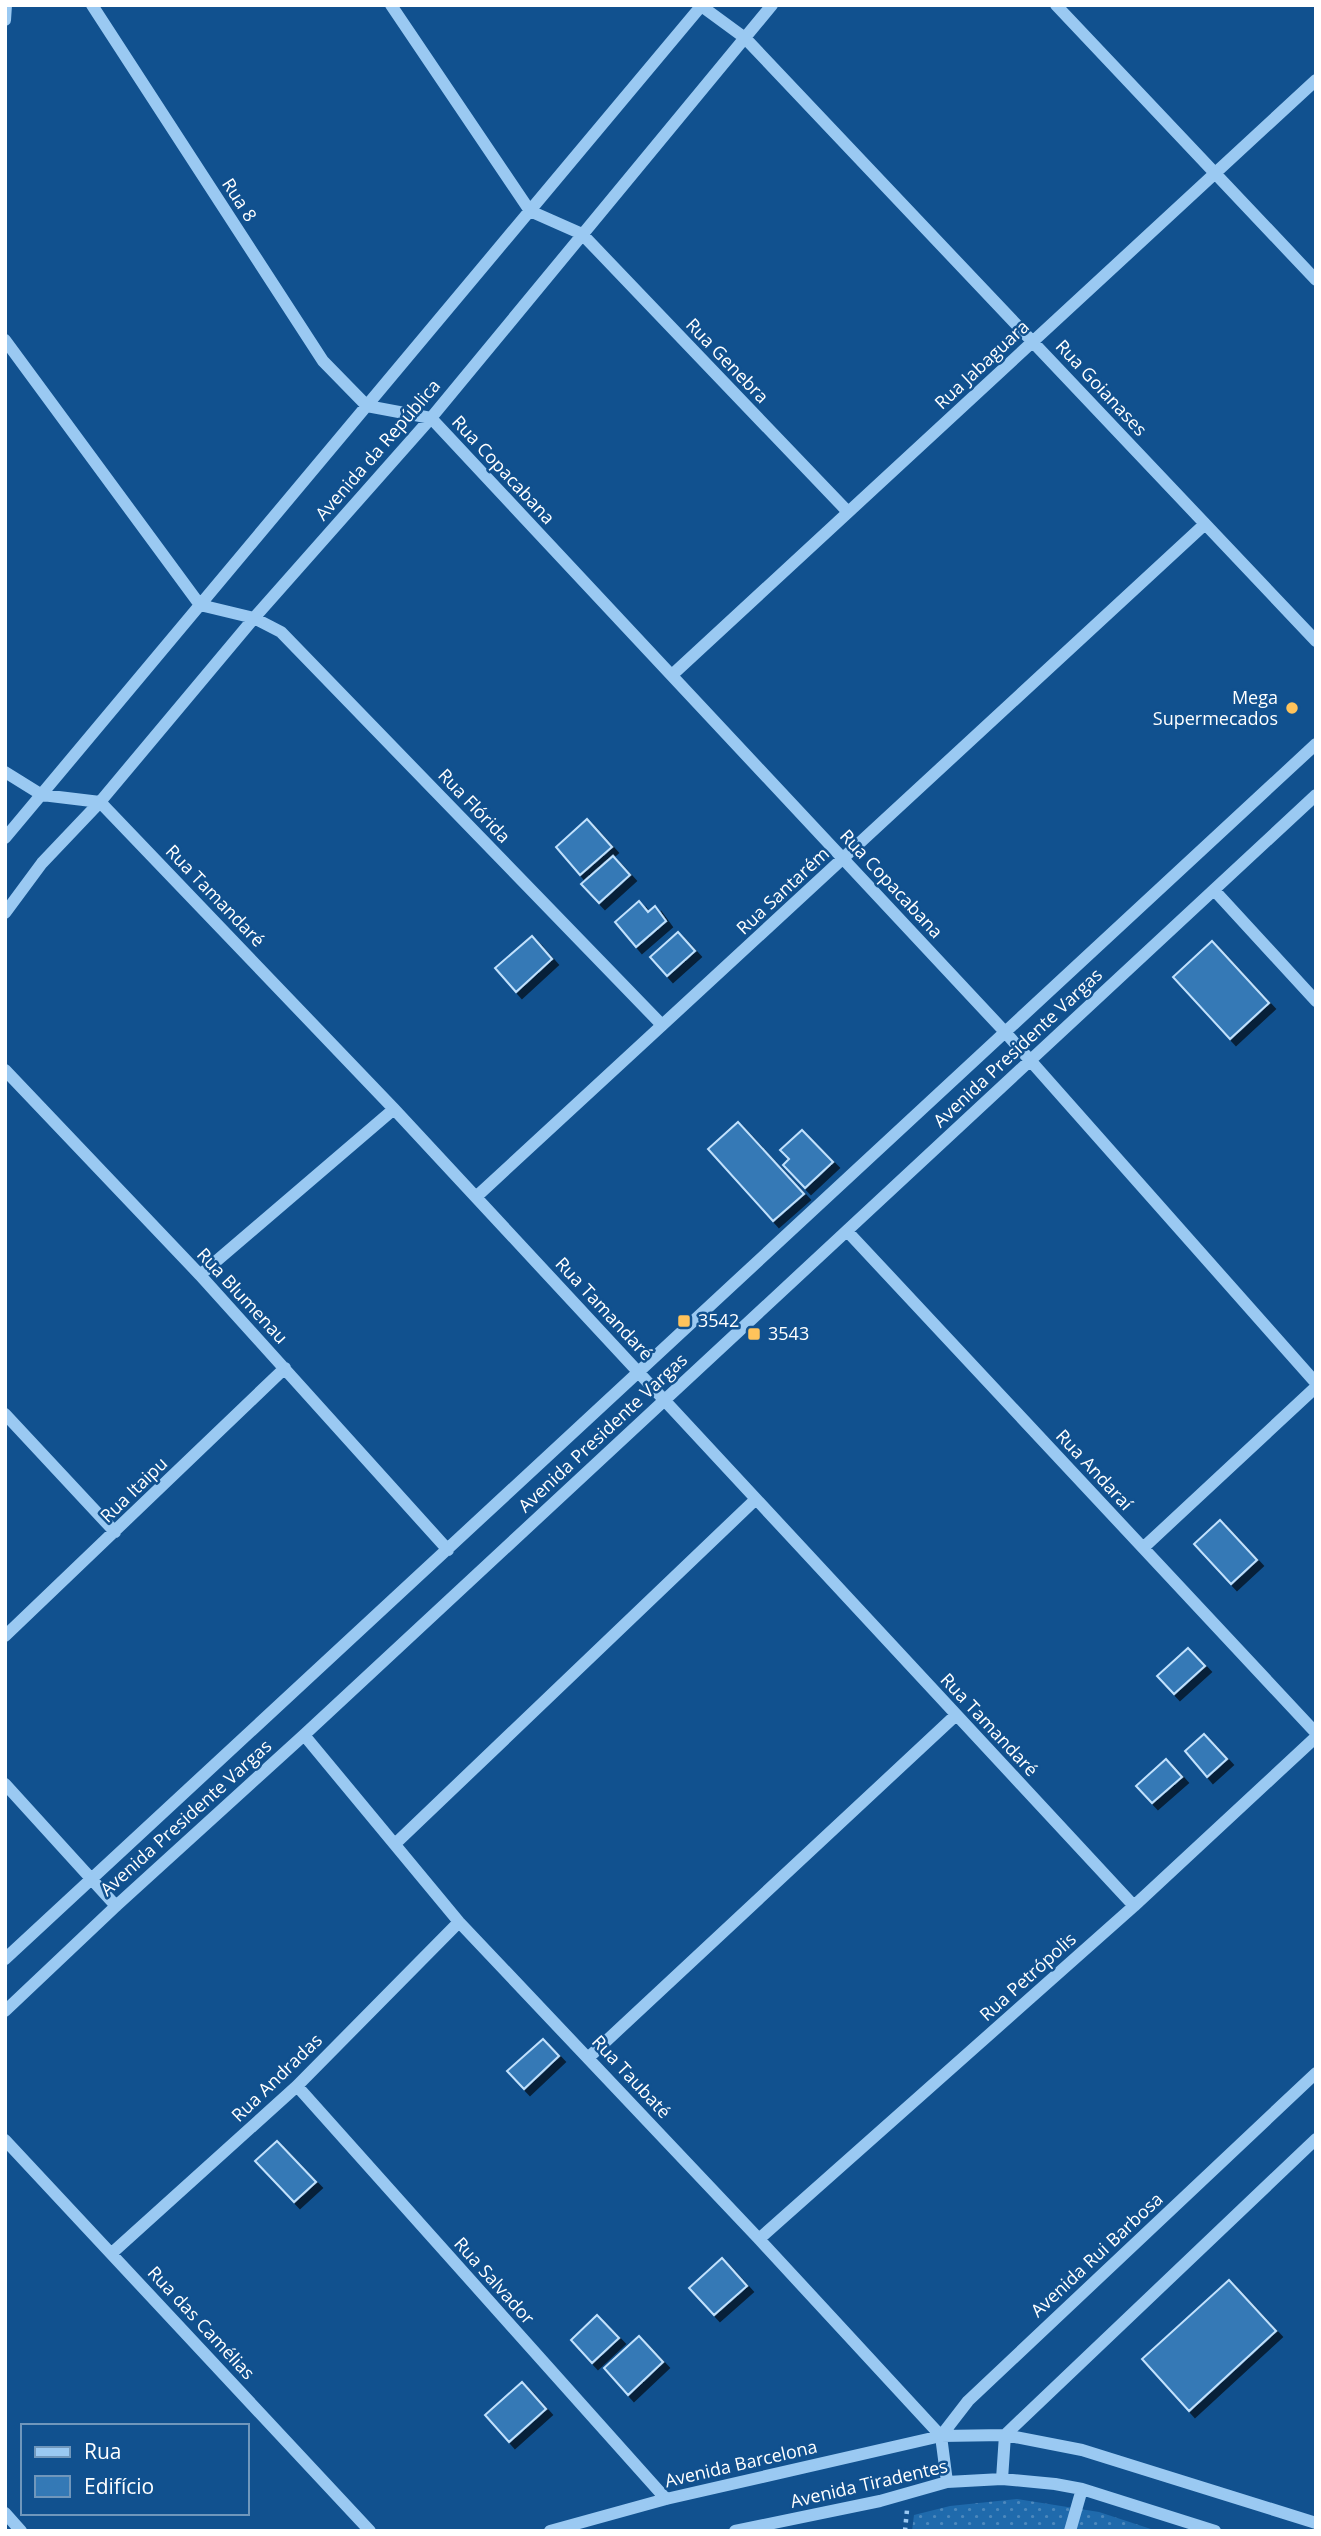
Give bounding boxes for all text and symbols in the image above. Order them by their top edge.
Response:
street label: Rua 8 [217,173,263,226]
street label: Rua Genebra [681,313,774,408]
street label: Rua Jabaguara [929,314,1034,414]
street label: Rua Goianases [1051,334,1153,441]
street label: Avenida da República [309,374,445,525]
street label: Rua Copacabana [447,410,560,529]
place label: Mega Supermecados [1153,685,1278,730]
marker: Mega Supermecados [1284,700,1300,716]
street label: Rua Flórida [433,763,516,848]
street label: Rua Copacabana [835,824,948,943]
street label: Rua Tamandaré [161,839,271,951]
street label: Rua Santarém [731,841,834,939]
street label: Avenida Presidente Vargas [928,962,1107,1132]
street label: Rua Blumenau [192,1242,293,1348]
street label: Rua Tamandaré [551,1252,659,1365]
place label: 3542 [698,1308,739,1332]
marker: 3542 [676,1313,692,1329]
place label: 3543 [768,1321,809,1345]
marker: 3543 [746,1326,762,1342]
street label: Avenida Presidente Vargas [513,1347,692,1517]
street label: Rua Andaraí [1051,1424,1139,1515]
street label: Rua Itaipu [94,1451,172,1527]
street label: Rua Tamandaré [936,1668,1044,1781]
street label: Avenida Presidente Vargas [94,1734,276,1901]
street label: Rua Petrópolis [974,1927,1081,2026]
street label: Rua Andradas [226,2028,327,2127]
street label: Rua Taubaté [587,2030,676,2123]
street label: Avenida Rui Barbosa [1025,2187,1168,2322]
street label: Rua Salvador [449,2232,541,2329]
street label: Rua das Camélias [143,2260,261,2384]
legend [21,2424,248,2515]
street label: Avenida Barcelona [662,2434,819,2492]
text: Rua [84,2437,122,2465]
street label: Avenida Tiradentes [788,2453,950,2513]
text: Edifício [84,2472,154,2500]

